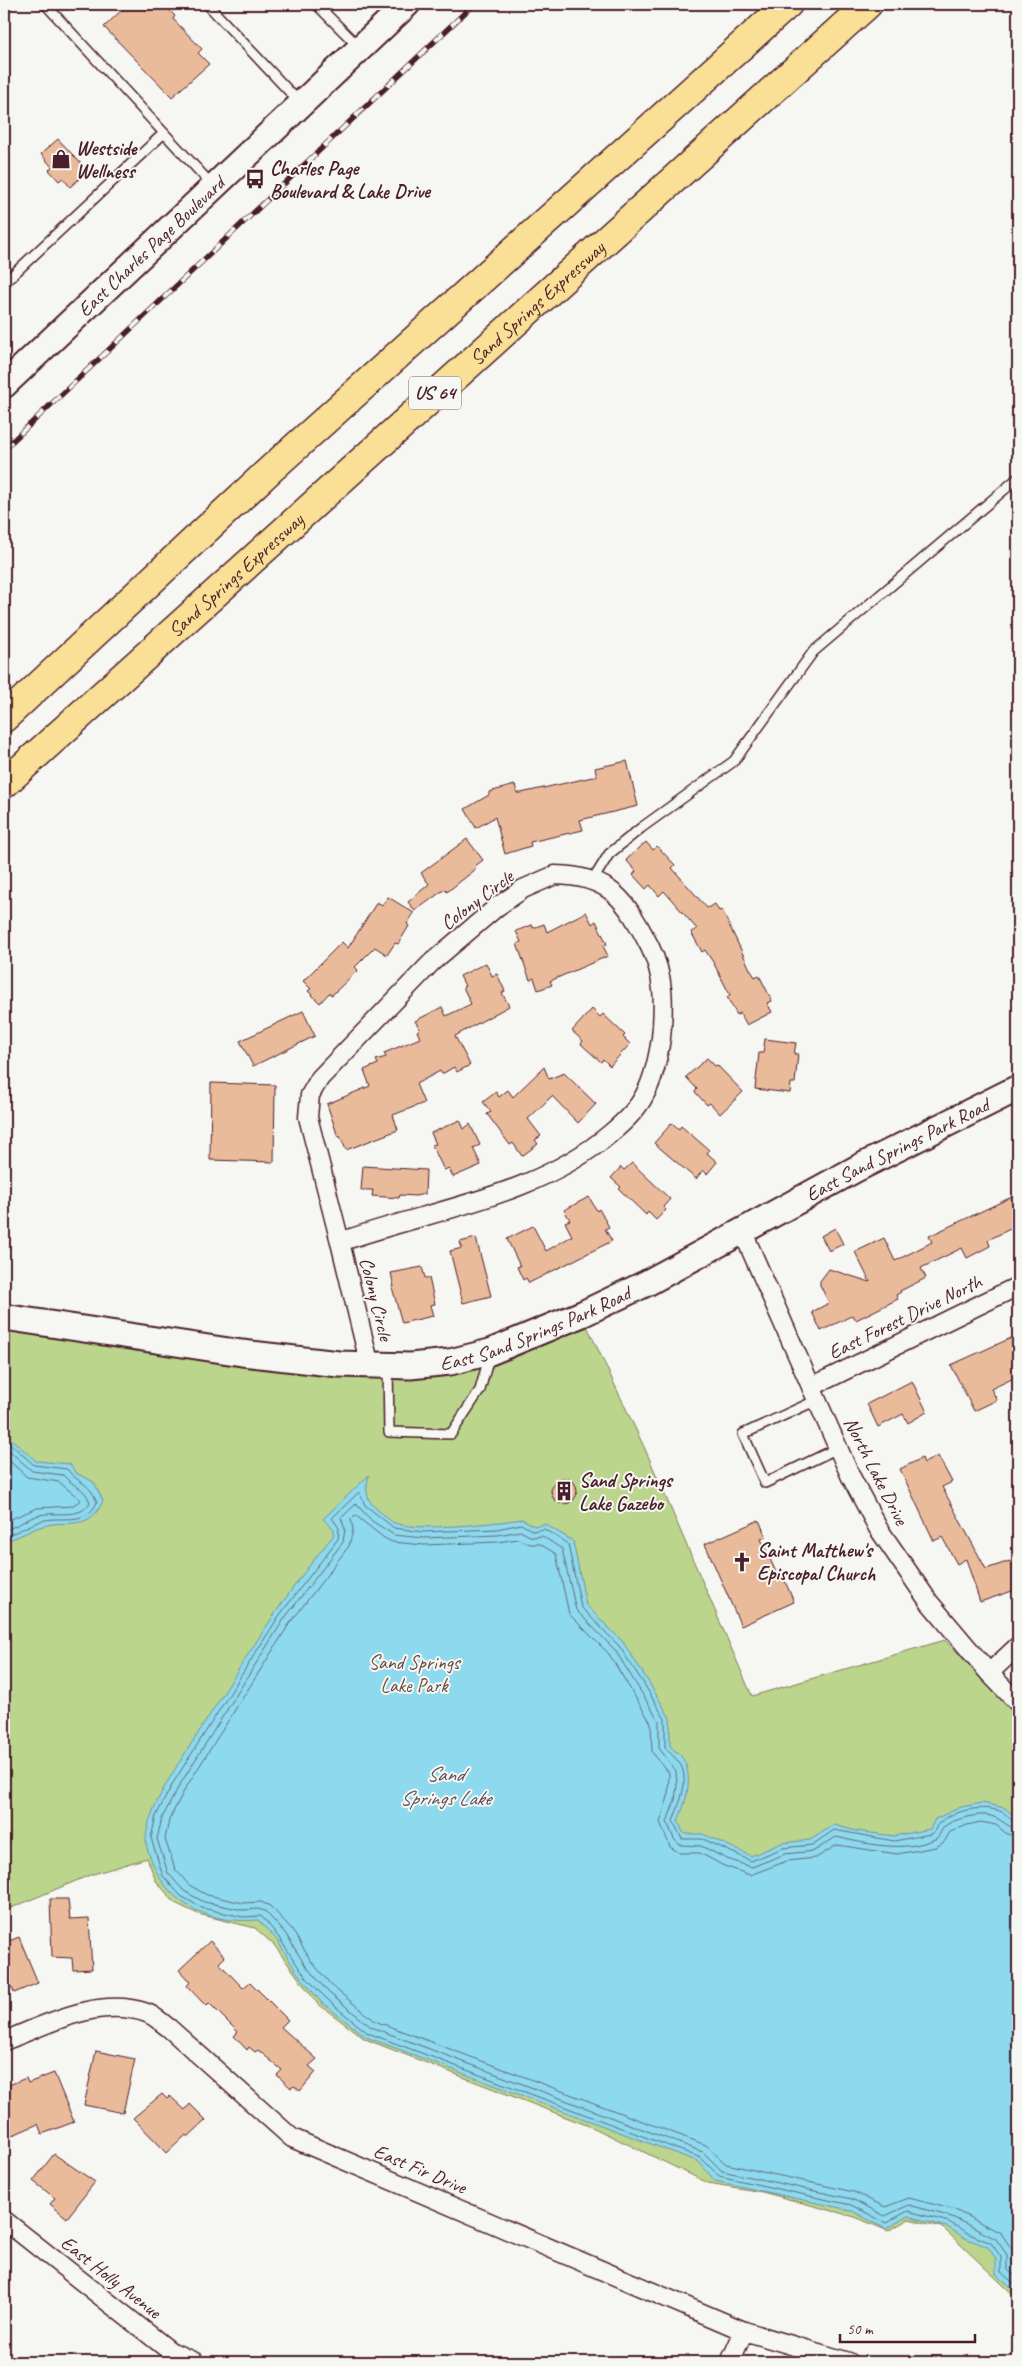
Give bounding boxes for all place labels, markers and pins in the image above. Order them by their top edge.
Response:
place label: Westside Wellness [76,136,138,184]
shop icon: Westside Wellness [50,148,72,170]
place label: Charles Page Boulevard & Lake Drive [270,156,432,204]
bus stop icon: Charles Page Boulevard & Lake Drive [244,168,266,190]
place label: Sand Springs Lake Gazebo [579,1468,674,1516]
building icon: Sand Springs Lake Gazebo [553,1480,575,1502]
place label: Saint Matthew's Episcopal Church [757,1538,876,1586]
church icon: Saint Matthew's Episcopal Church [731,1551,753,1573]

